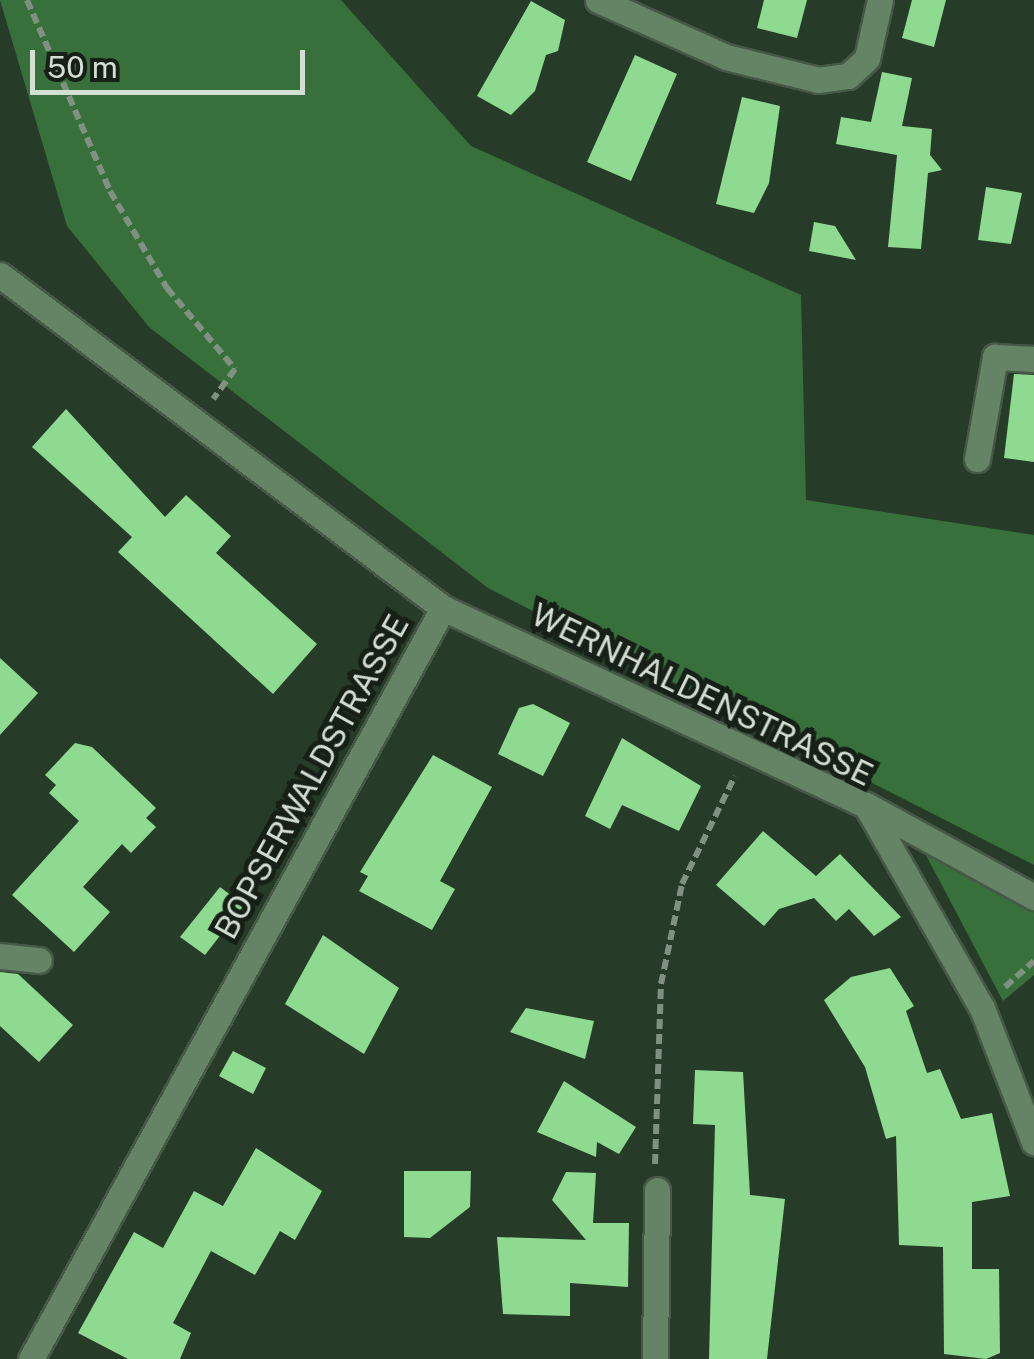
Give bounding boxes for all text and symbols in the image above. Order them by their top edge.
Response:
scale bar [35,30,310,92]
text: 50 m [47,49,118,85]
street label: WERNHALDENSTRASSE [525,596,879,794]
street label: BOPSERWALDSTRASSE [207,608,417,946]

